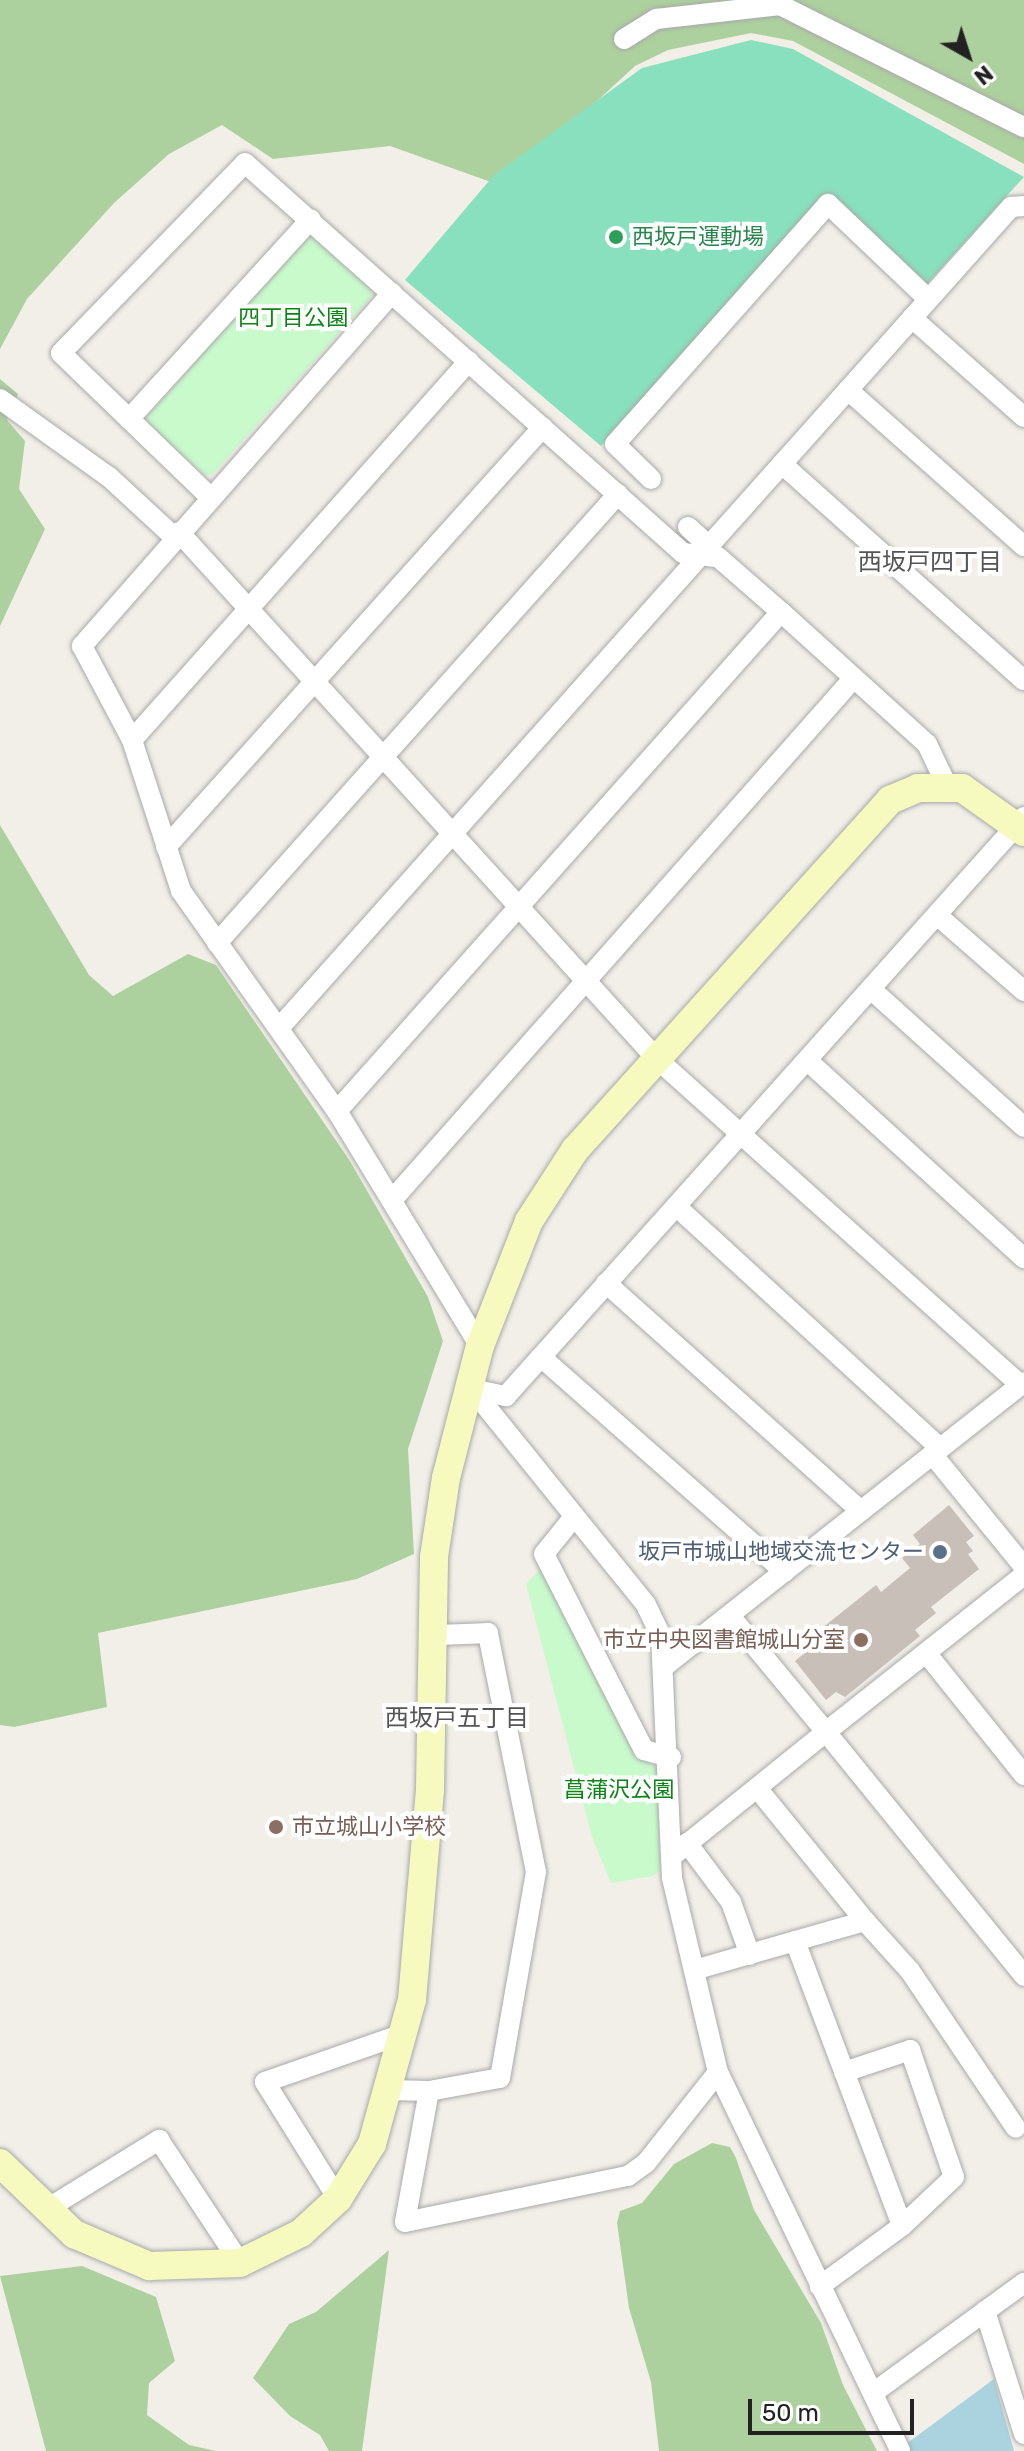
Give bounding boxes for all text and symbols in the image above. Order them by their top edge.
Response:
north arrow [928,16,1008,96]
text: N [969,60,998,91]
place label: 西坂戸運動場 [632,224,764,250]
marker: 西坂戸運動場 [607,228,625,246]
park label: 四丁目公園 [238,305,348,331]
district label: 西坂戸四丁目 [858,549,1002,577]
place label: 坂戸市城山地域交流センター [638,1539,924,1565]
marker: 坂戸市城山地域交流センター [931,1543,949,1561]
place label: 市立中央図書館城山分室 [603,1627,845,1653]
marker: 市立中央図書館城山分室 [852,1631,870,1649]
district label: 西坂戸五丁目 [385,1705,529,1733]
park label: 菖蒲沢公園 [564,1777,674,1803]
place label: 市立城山小学校 [292,1814,446,1840]
marker: 市立城山小学校 [267,1818,285,1836]
scale bar [752,2383,918,2433]
text: 50 m [762,2399,819,2427]

